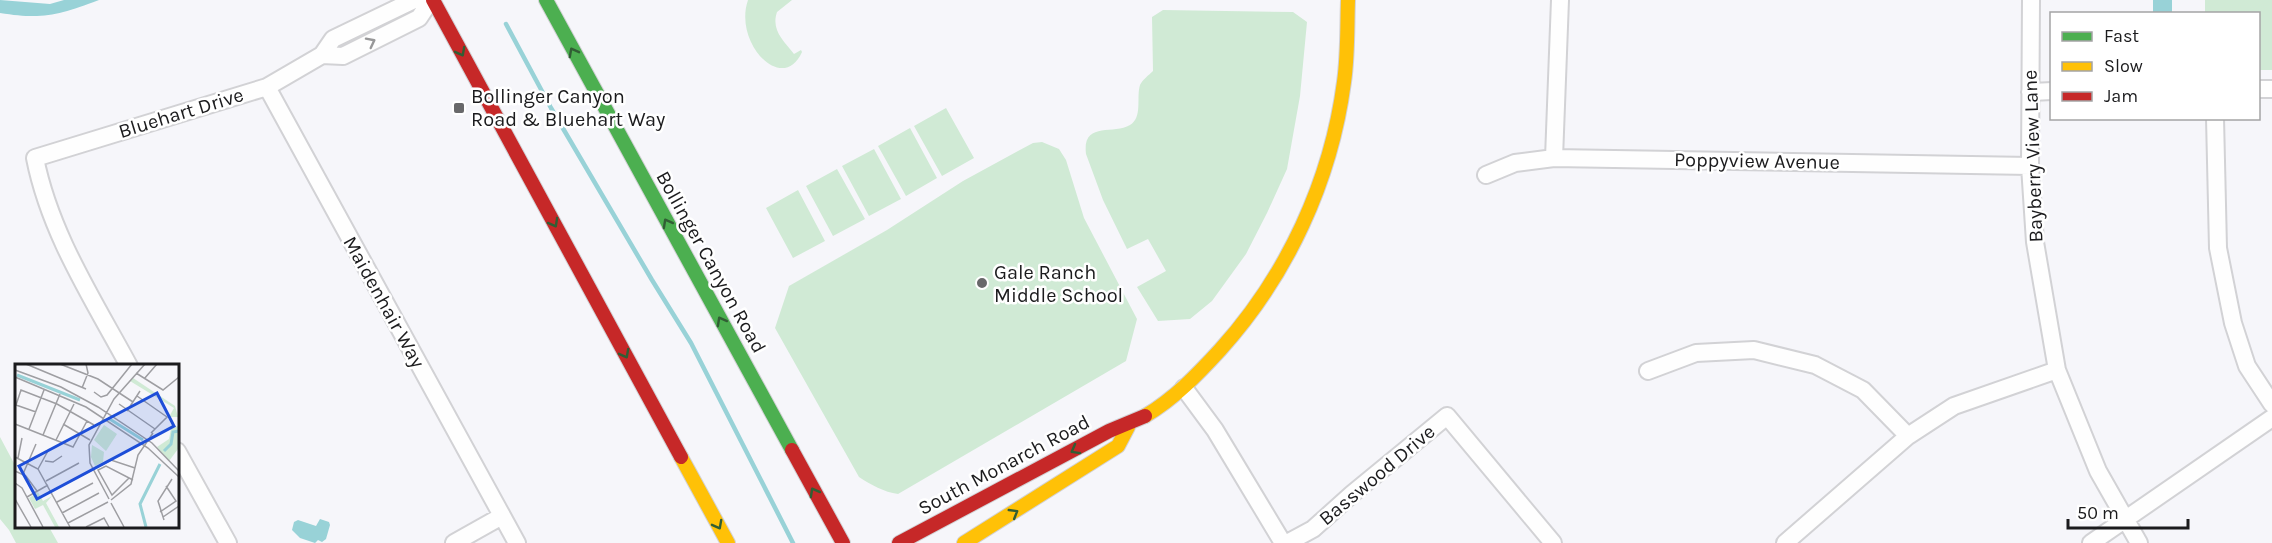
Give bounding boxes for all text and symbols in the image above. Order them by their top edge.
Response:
legend [2050,12,2260,120]
text: Fast [2104,25,2139,47]
one-way arrow [365,37,376,49]
one-way arrow [454,45,465,56]
one-way arrow [569,48,580,58]
text: Slow [2104,55,2143,77]
street label: Bayberry View Lane [2018,69,2048,243]
street label: Bluehart Drive [116,83,246,143]
place label: Bollinger Canyon Road & Bluehart Way [471,85,665,131]
text: Jam [2104,85,2138,107]
marker: Bollinger Canyon Road & Bluehart Way [452,101,466,115]
street label: Poppyview Avenue [1674,148,1840,174]
street label: Bollinger Canyon Road [651,167,771,357]
one-way arrow [547,217,558,227]
one-way arrow [663,219,674,229]
street label: Maidenhair Way [338,232,430,372]
place label: Gale Ranch Middle School [994,261,1123,307]
marker: Gale Ranch Middle School [975,276,989,290]
one-way arrow [716,317,728,327]
one-way arrow [618,348,629,358]
inset map [15,364,178,528]
street label: South Monarch Road [914,410,1094,520]
street label: Basswood Drive [1314,420,1440,530]
one-way arrow [1071,443,1081,454]
one-way arrow [810,488,822,498]
scale bar [2068,492,2188,530]
text: 50 m [2077,502,2119,524]
one-way arrow [1008,509,1018,521]
one-way arrow [711,519,722,530]

